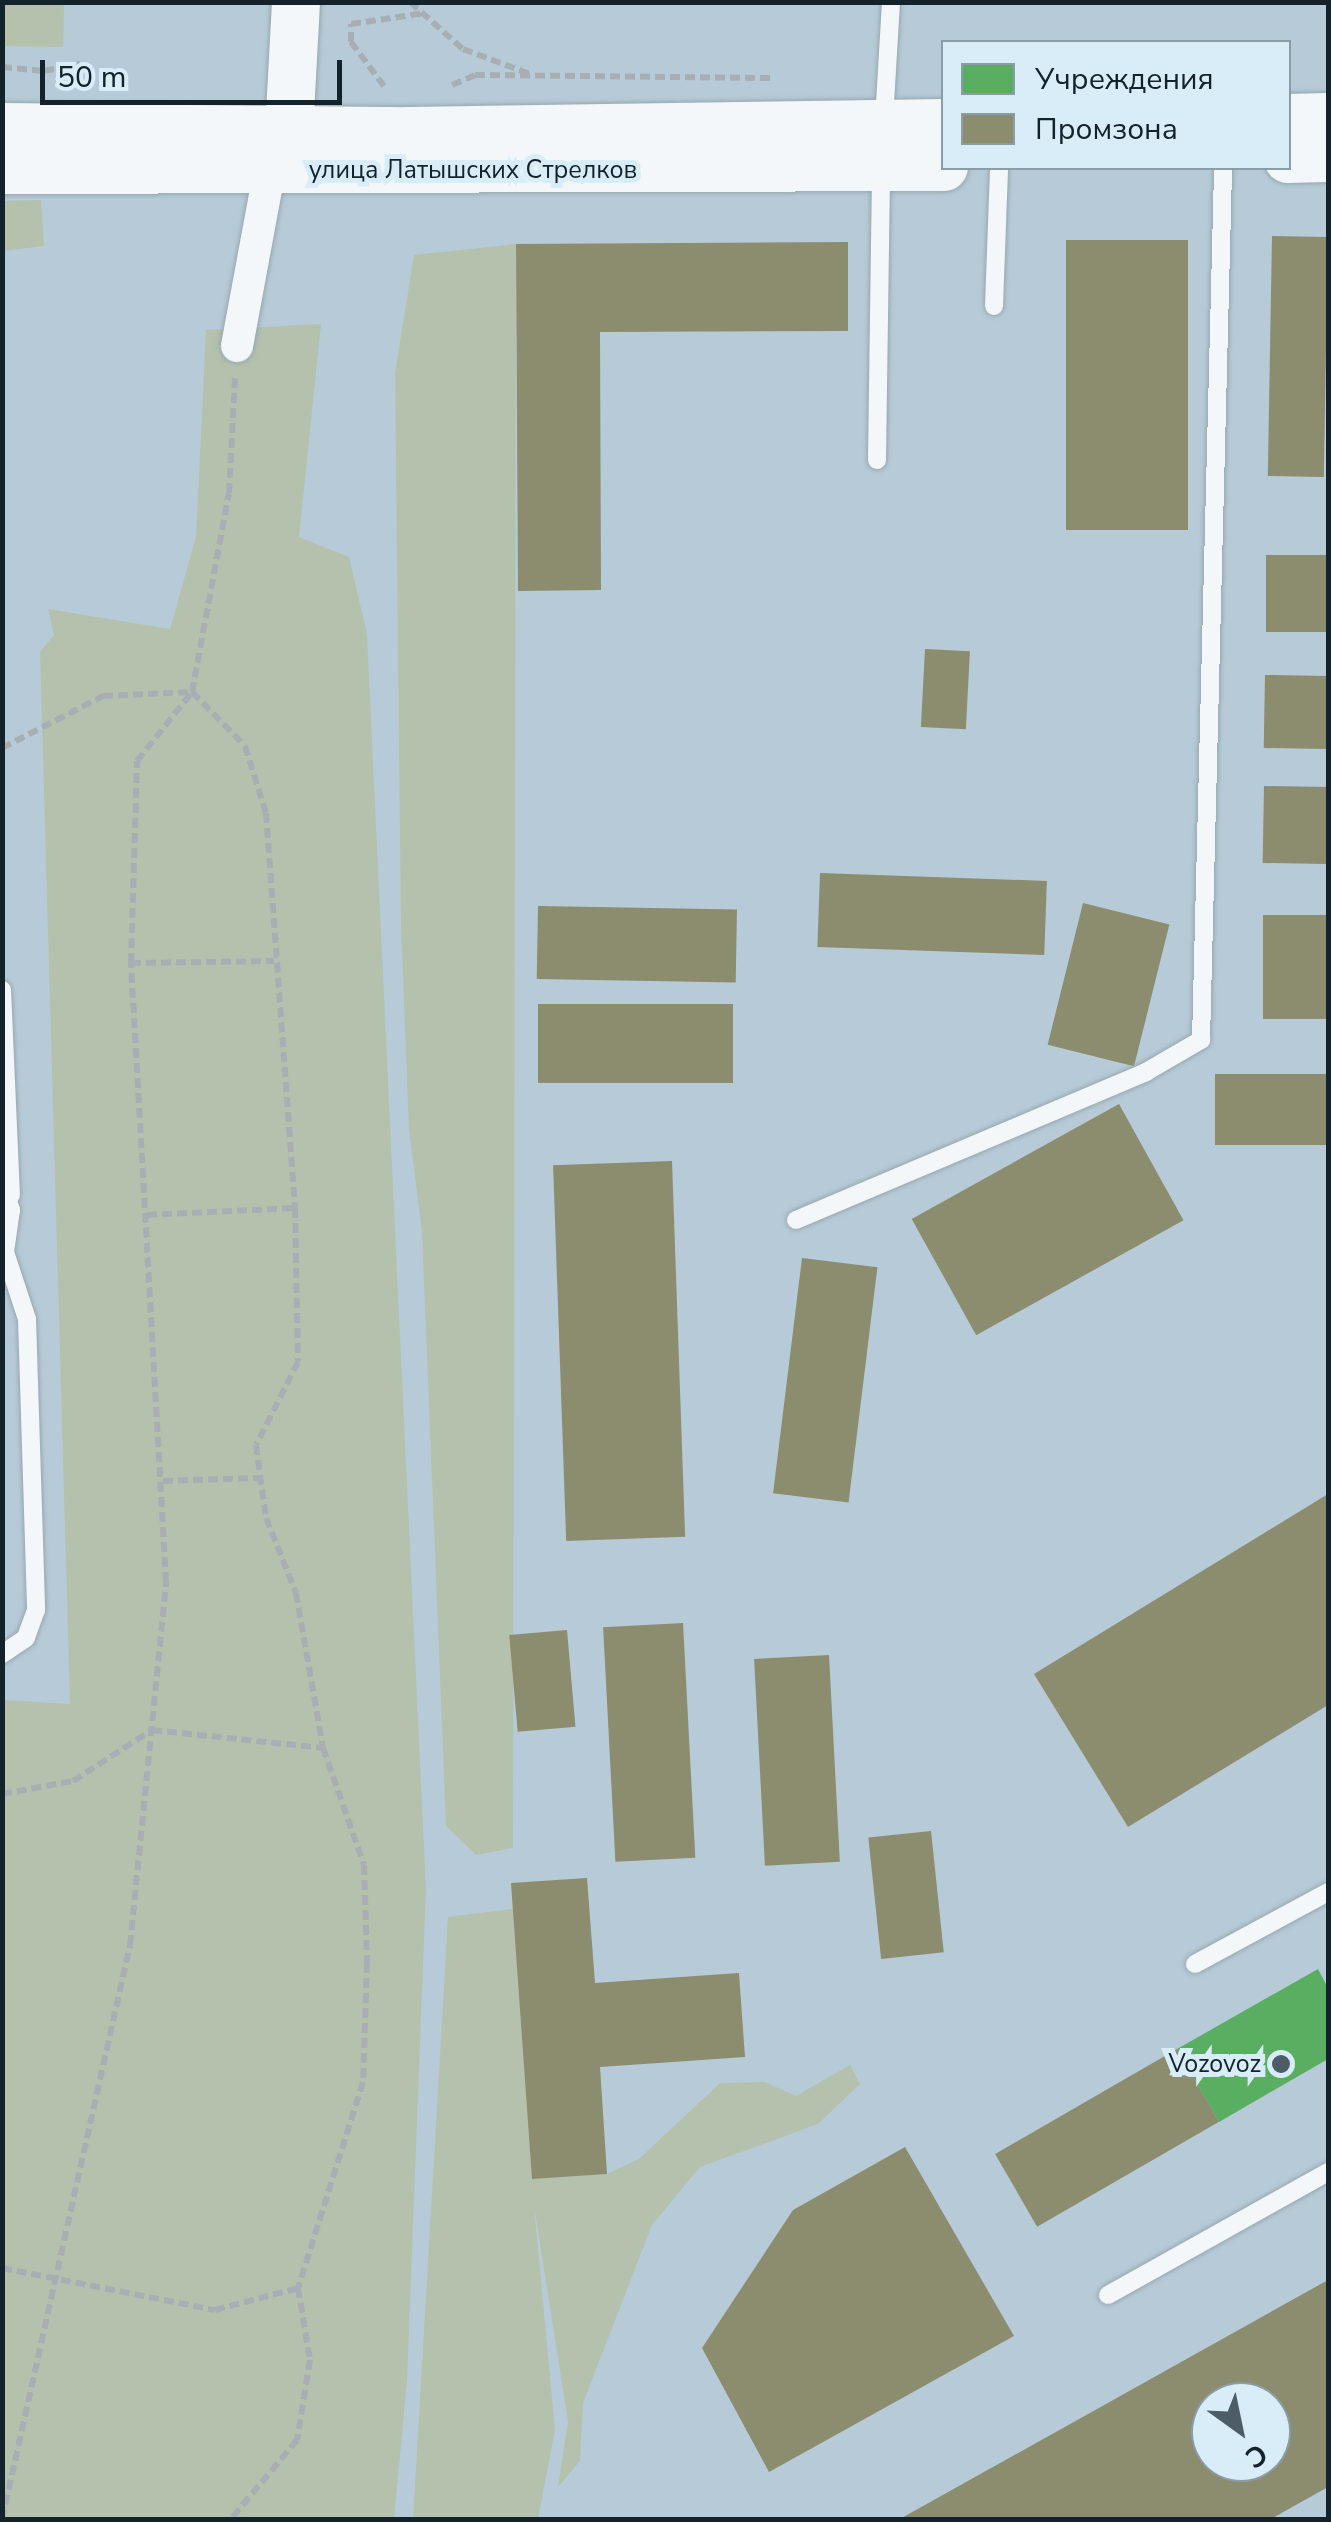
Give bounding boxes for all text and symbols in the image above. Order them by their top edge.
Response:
scale bar [45,40,348,102]
legend [941,40,1291,170]
text: 50 m [57,57,126,98]
text: Учреждения [1035,59,1214,100]
text: Промзона [1035,109,1178,150]
street label: улица Латышских Стрелков [309,155,637,185]
place label: Vozovoz [1168,2049,1261,2079]
marker: Vozovoz [1270,2053,1292,2075]
north arrow [1191,2382,1291,2482]
text: С [1238,2434,1275,2477]

